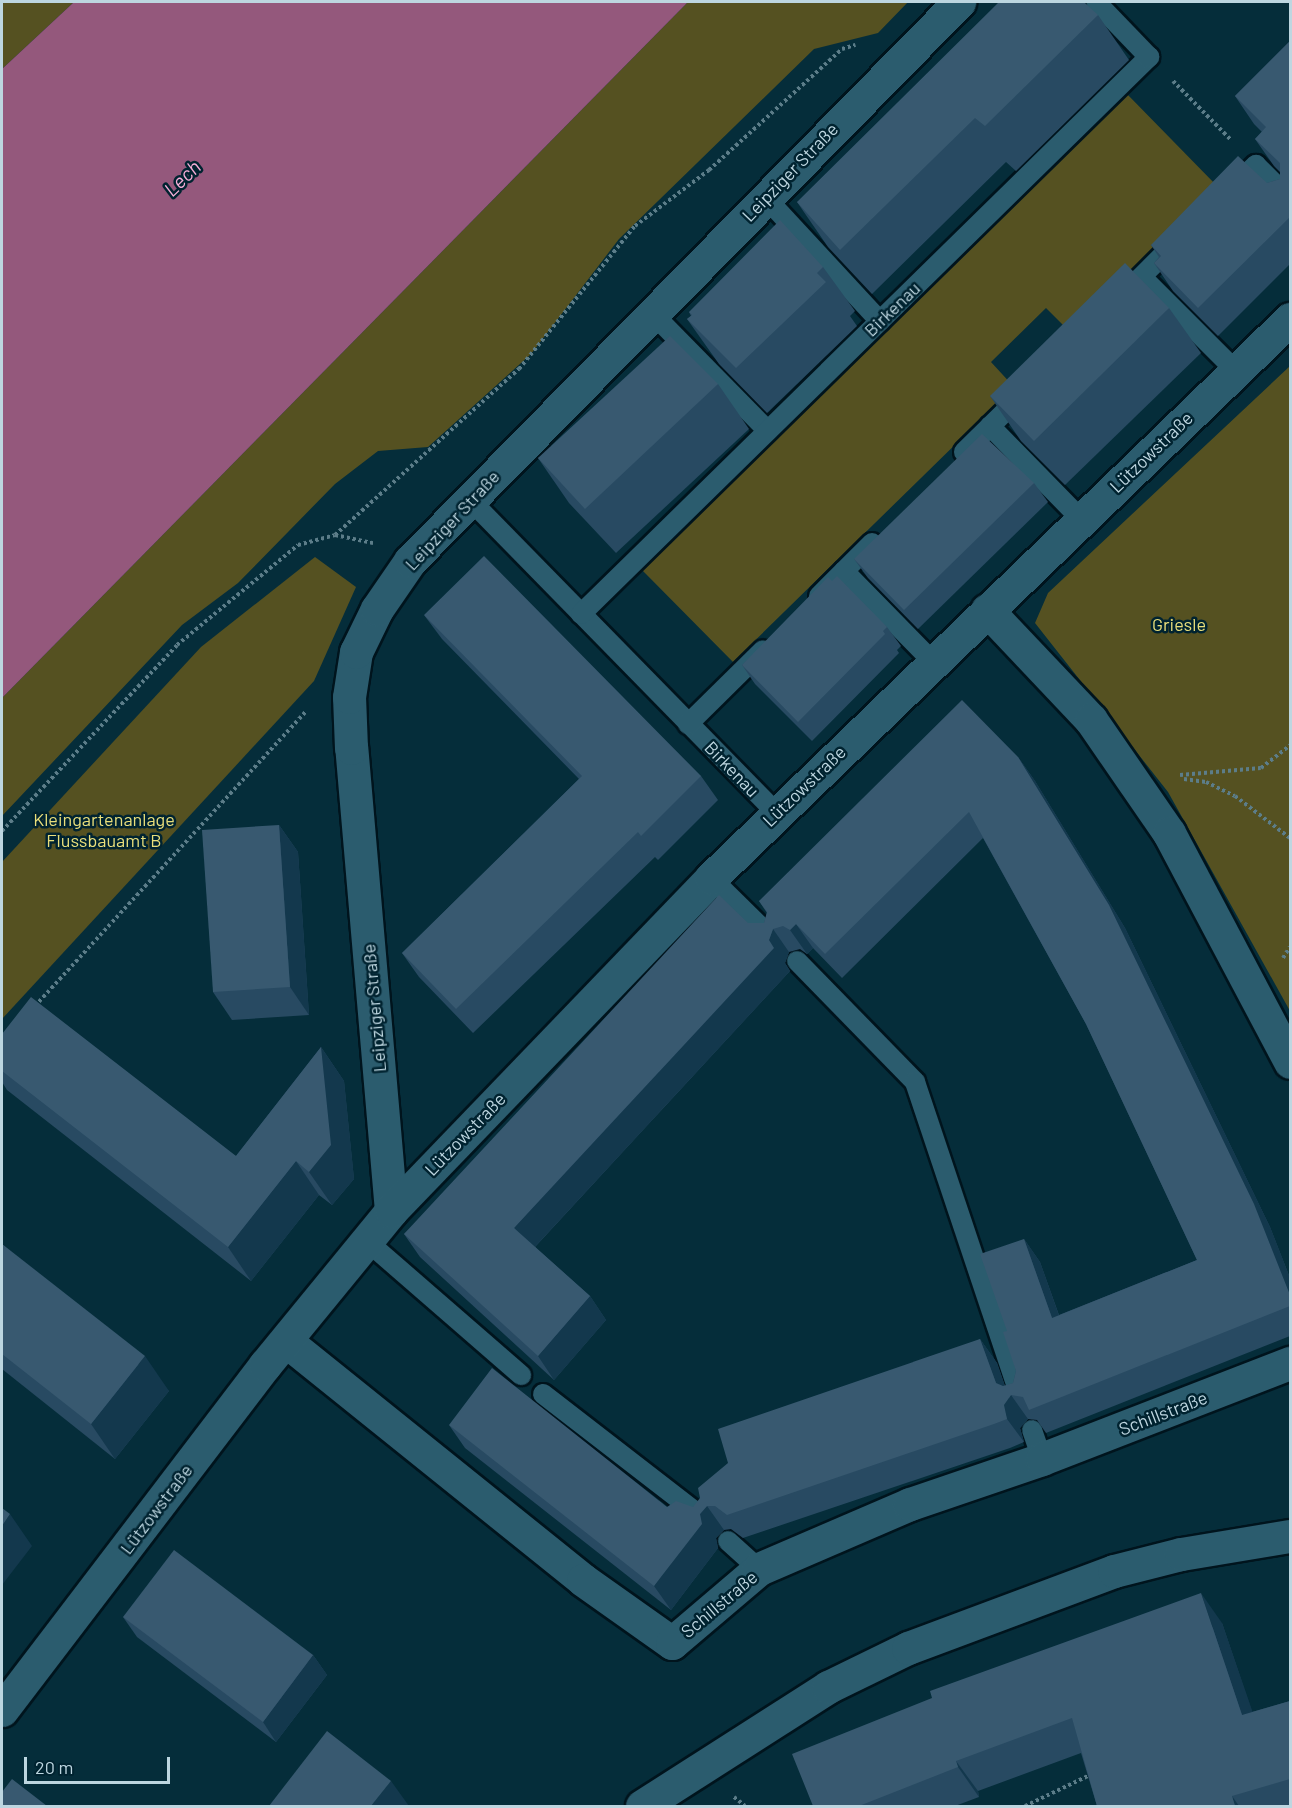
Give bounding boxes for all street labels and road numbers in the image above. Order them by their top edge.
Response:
street label: Leipziger Straße [738,118,842,226]
street label: Birkenau [860,277,924,341]
street label: Lützowstraße [1105,407,1197,497]
street label: Leipziger Straße [400,466,504,574]
street label: Birkenau [700,737,764,801]
street label: Lützowstraße [758,741,850,831]
street label: Leipziger Straße [358,943,390,1073]
street label: Lützowstraße [420,1088,510,1180]
street label: Schillstraße [1116,1386,1210,1440]
street label: Lützowstraße [115,1460,197,1558]
street label: Schillstraße [676,1566,762,1642]

